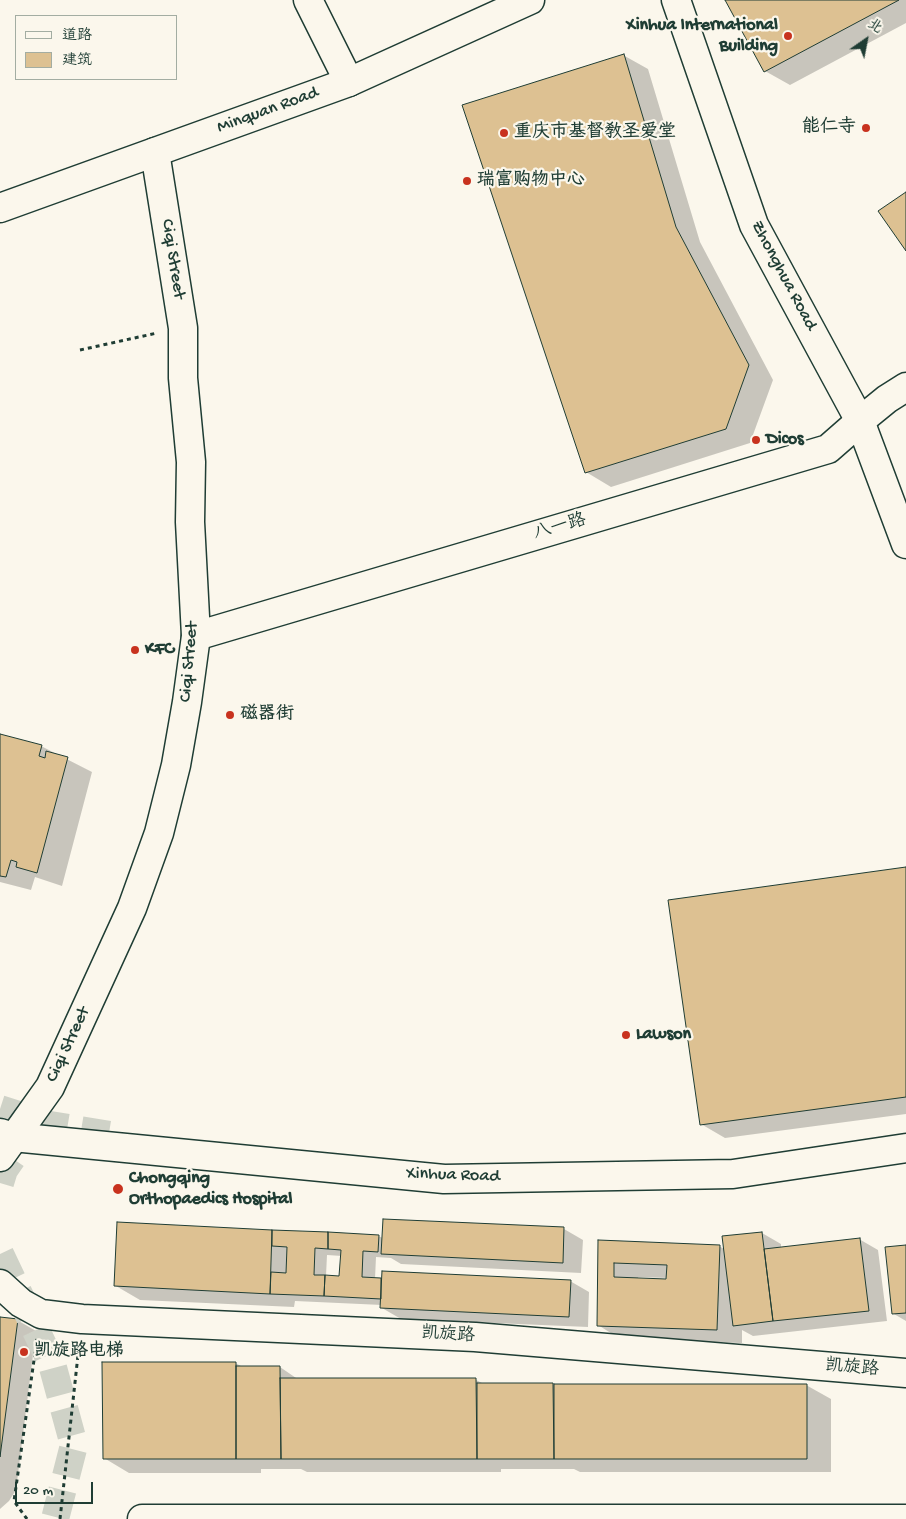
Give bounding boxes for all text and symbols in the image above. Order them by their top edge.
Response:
legend [15,15,178,80]
place label: Xinhua International Building [626,15,778,58]
north arrow [841,15,891,65]
text: 北 [864,16,885,38]
text: 道路 [62,27,92,45]
marker: Xinhua International Building [782,30,794,42]
text: 建筑 [62,52,92,70]
street label: Minquan Road [214,83,322,139]
place label: 能仁寺 [802,117,856,139]
place label: 重庆市基督教圣爱堂 [514,122,676,144]
marker: 能仁寺 [860,122,872,134]
marker: 重庆市基督教圣爱堂 [498,127,510,139]
place label: 瑞富购物中心 [477,170,585,192]
marker: 瑞富购物中心 [461,175,473,187]
street label: Zhonghua Road [745,217,821,335]
street label: Ciqi Street [155,218,189,300]
place label: Dicos [766,429,804,451]
marker: Dicos [750,434,762,446]
street label: 八一路 [531,510,589,546]
street label: Ciqi Street [176,621,204,703]
place label: KFC [145,639,174,661]
marker: KFC [129,644,141,656]
place label: 磁器街 [240,704,294,726]
marker: 磁器街 [224,709,236,721]
street label: Ciqi Street [42,1004,96,1086]
place label: Lawson [636,1024,691,1046]
marker: Lawson [620,1029,632,1041]
street label: Xinhua Road [406,1164,500,1188]
place label: Chongqing Orthopaedics Hospital [129,1168,292,1210]
marker: Chongqing Orthopaedics Hospital [111,1182,125,1196]
street label: 凯旋路 [420,1324,476,1348]
place label: 凯旋路电梯 [34,1341,124,1363]
marker: 凯旋路电梯 [18,1346,30,1358]
street label: 凯旋路 [824,1356,880,1382]
scale bar [18,1472,95,1504]
text: 20 m [23,1482,53,1500]

